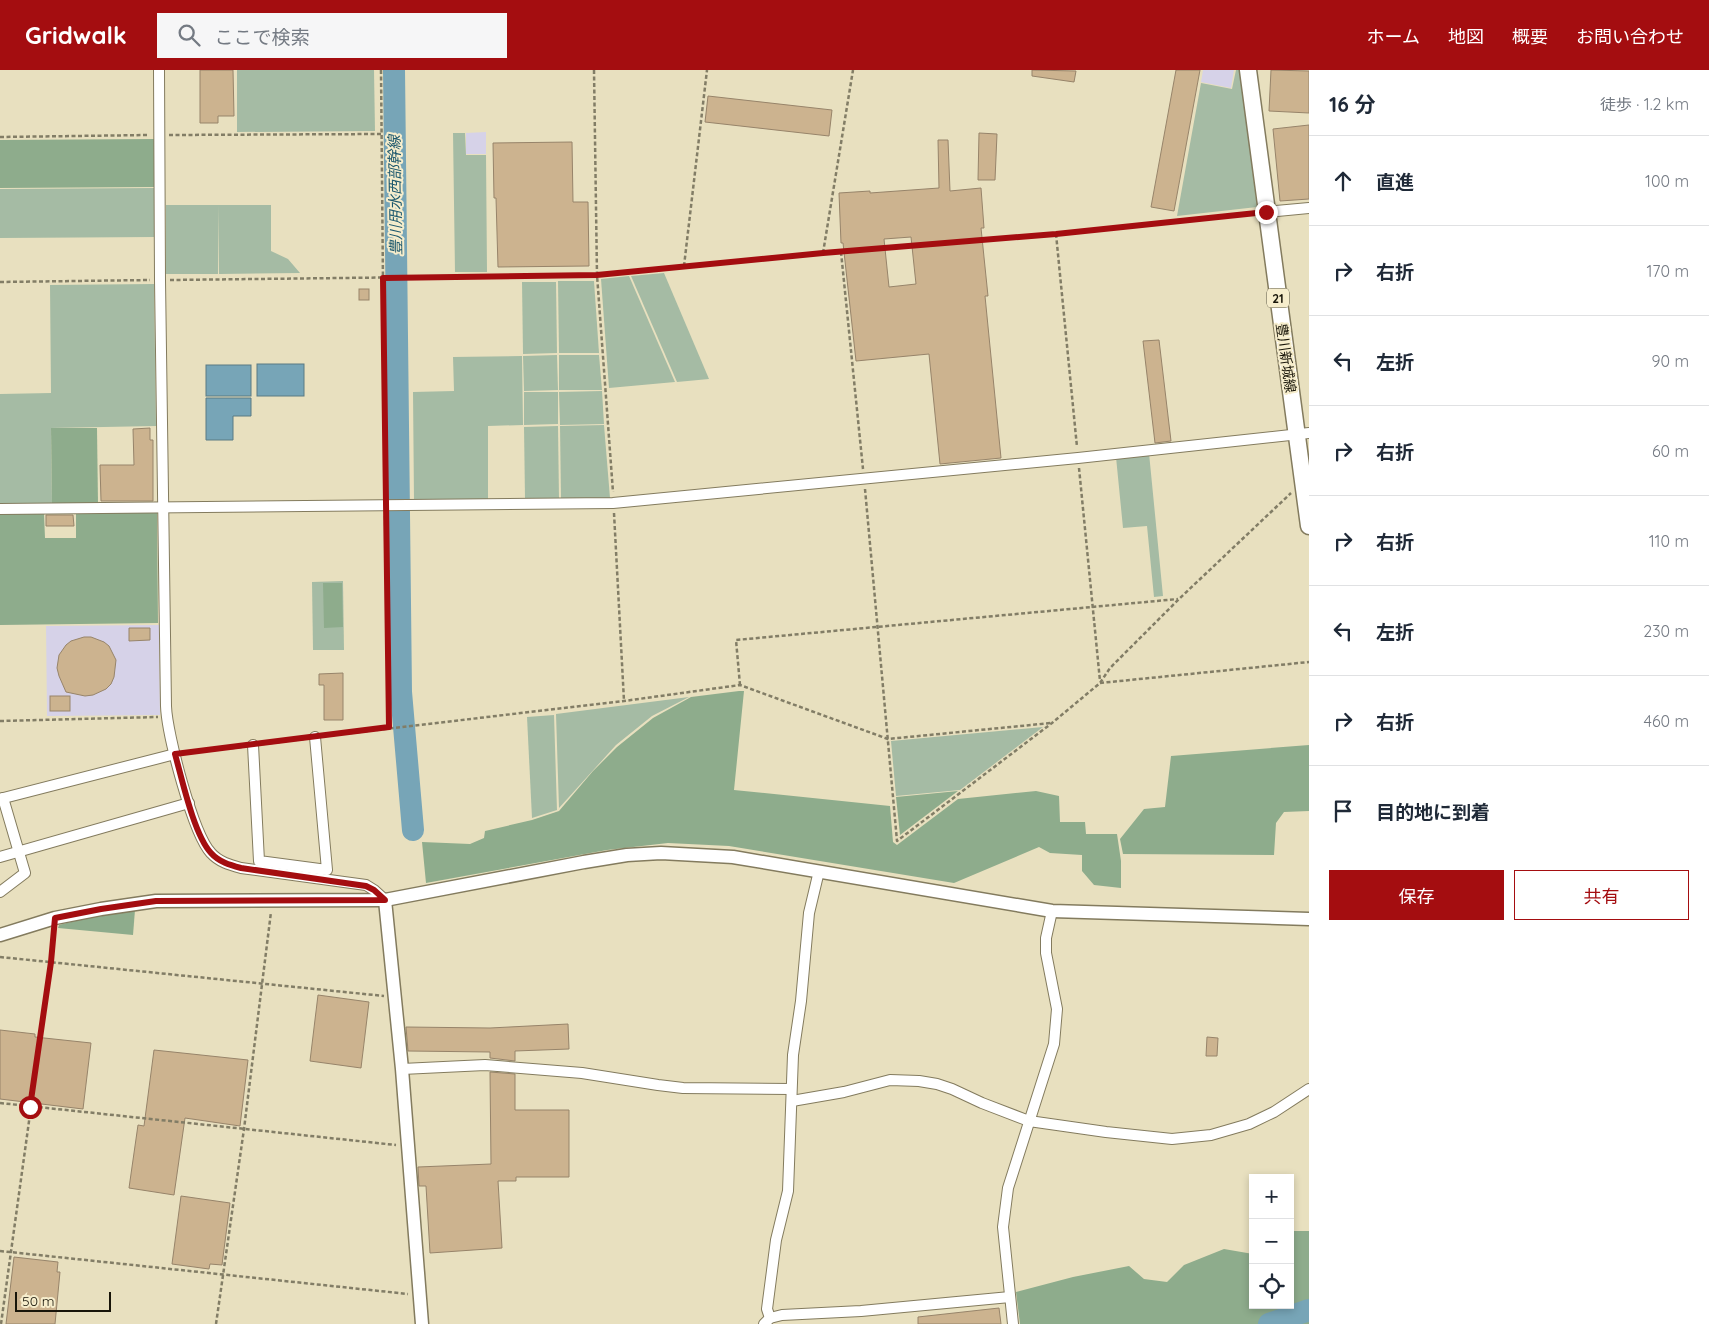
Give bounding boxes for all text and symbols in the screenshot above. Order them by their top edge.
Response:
search box [157,13,507,58]
text: Gridwalk [25,20,127,50]
icon: search [175,21,203,49]
text: ここで検索 [215,25,310,49]
text: ホーム [1367,25,1420,48]
text: 地図 [1448,25,1484,48]
text: 概要 [1512,25,1548,48]
text: お問い合わせ [1576,25,1684,48]
text: 16 分 [1329,91,1376,117]
text: 徒歩 · 1.2 km [1600,94,1689,114]
water label: 豊川用水西部幹線 [384,133,406,255]
icon: ahead [1329,167,1357,195]
text: 直進 [1376,170,1414,194]
text: 100 m [1645,171,1689,191]
route end [1255,201,1278,224]
icon: right [1329,257,1357,285]
text: 右折 [1376,260,1414,284]
text: 170 m [1646,261,1689,281]
road number: 21 [1267,288,1289,308]
street label: 豊川新城線 [1272,322,1300,394]
icon: left [1329,347,1357,375]
text: 左折 [1376,350,1414,374]
text: 90 m [1652,351,1689,371]
icon: right [1329,437,1357,465]
text: 右折 [1376,440,1414,464]
text: 60 m [1652,441,1689,461]
icon: right [1329,527,1357,555]
text: 右折 [1376,530,1414,554]
text: 110 m [1649,531,1689,551]
icon: left [1329,617,1357,645]
text: 左折 [1376,620,1414,644]
text: 230 m [1643,621,1689,641]
icon: right [1329,707,1357,735]
text: 右折 [1376,710,1414,734]
text: 460 m [1643,711,1689,731]
icon: arrive [1329,797,1357,825]
text: 目的地に到着 [1376,800,1490,824]
button: 保存 [1329,870,1504,920]
button: 共有 [1514,870,1689,920]
route start [19,1096,42,1119]
map controls [1249,1174,1294,1309]
button: + [1249,1174,1294,1219]
button: − [1249,1219,1294,1264]
button: locate [1249,1264,1294,1309]
scale bar [15,1289,111,1312]
text: 50 m [22,1292,55,1310]

